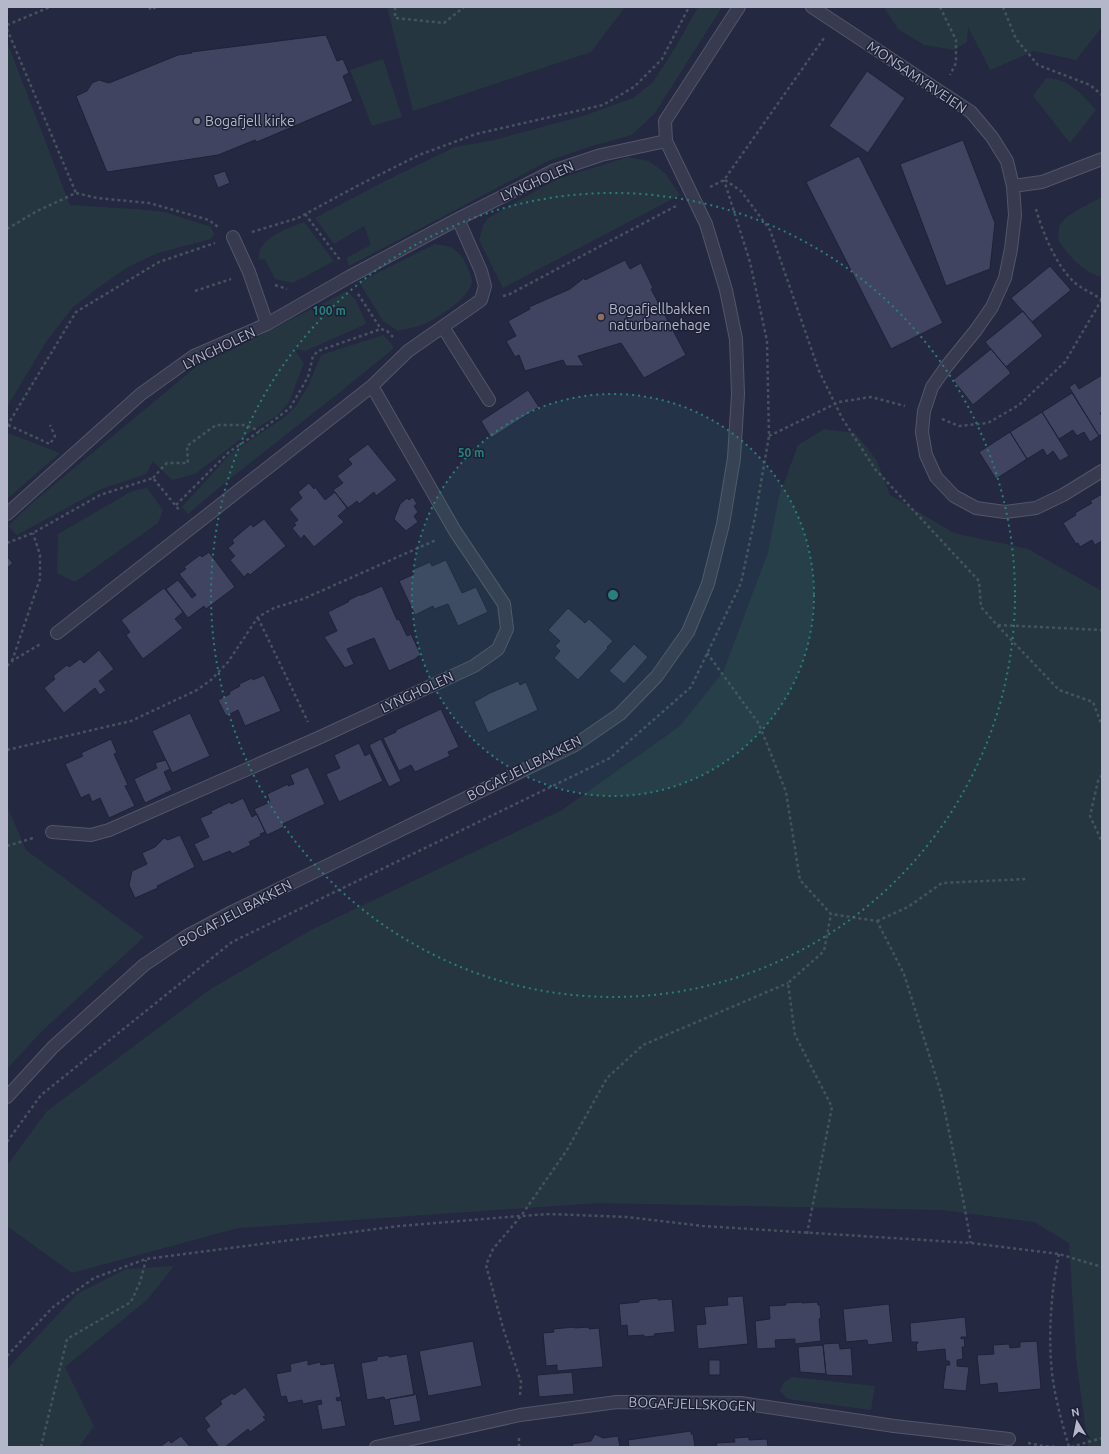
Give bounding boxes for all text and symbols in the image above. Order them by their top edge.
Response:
street label: MONSAMYRVEIEN [864,38,970,116]
place label: Bogafjell kirke [205,113,295,129]
marker: Bogafjell kirke [192,116,202,126]
street label: LYNGHOLEN [498,158,576,204]
place label: Bogafjellbakken naturbarnehage [609,301,710,333]
text: 100 m [312,304,346,317]
marker: Bogafjellbakken naturbarnehage [596,312,606,322]
street label: LYNGHOLEN [180,324,258,372]
text: 50 m [458,446,484,459]
centre of rings [606,588,620,602]
street label: LYNGHOLEN [378,668,456,716]
street label: BOGAFJELLBAKKEN [464,732,584,804]
street label: BOGAFJELLBAKKEN [175,876,295,950]
street label: BOGAFJELLSKOGEN [628,1394,756,1414]
north arrow [1057,1402,1097,1442]
text: N [1070,1406,1080,1419]

